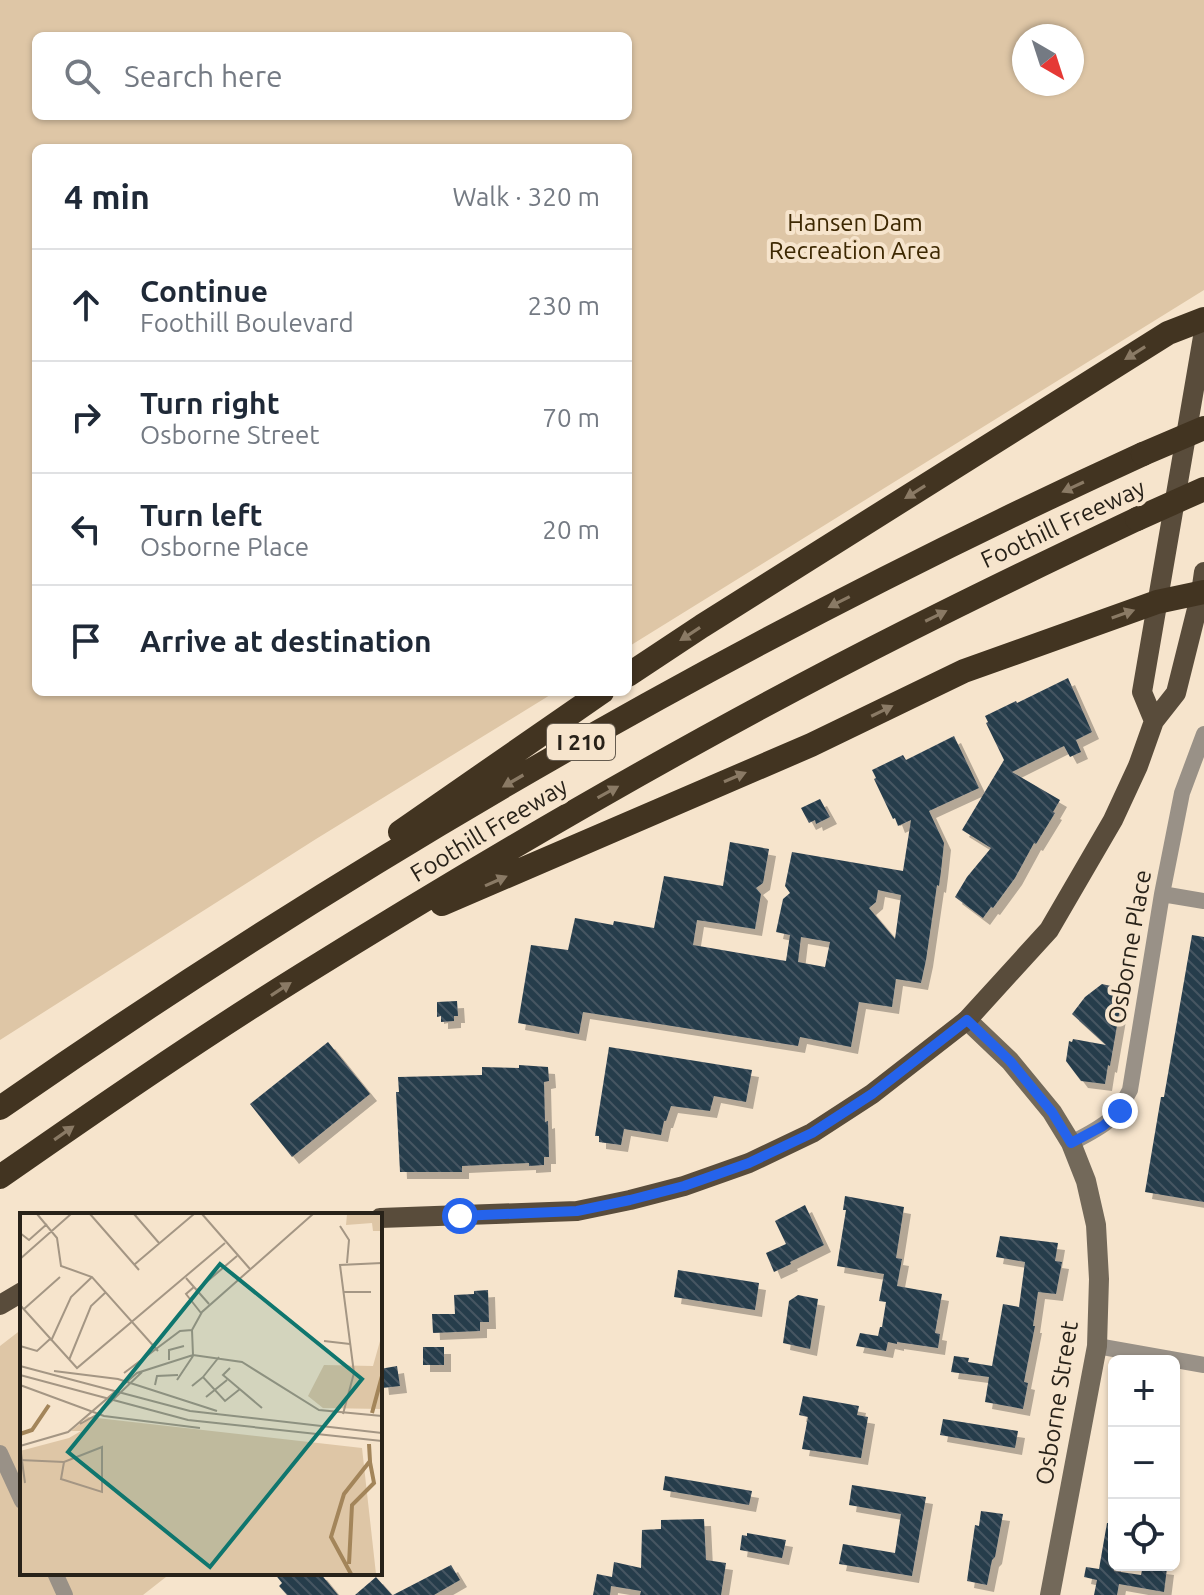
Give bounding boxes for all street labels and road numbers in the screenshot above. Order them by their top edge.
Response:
street label: Foothill Freeway [976,474,1150,573]
road number: I 210 [547,724,615,760]
street label: Foothill Freeway [406,772,572,887]
street label: Osborne Place [1103,868,1156,1026]
street label: Osborne Street [1030,1318,1083,1487]

